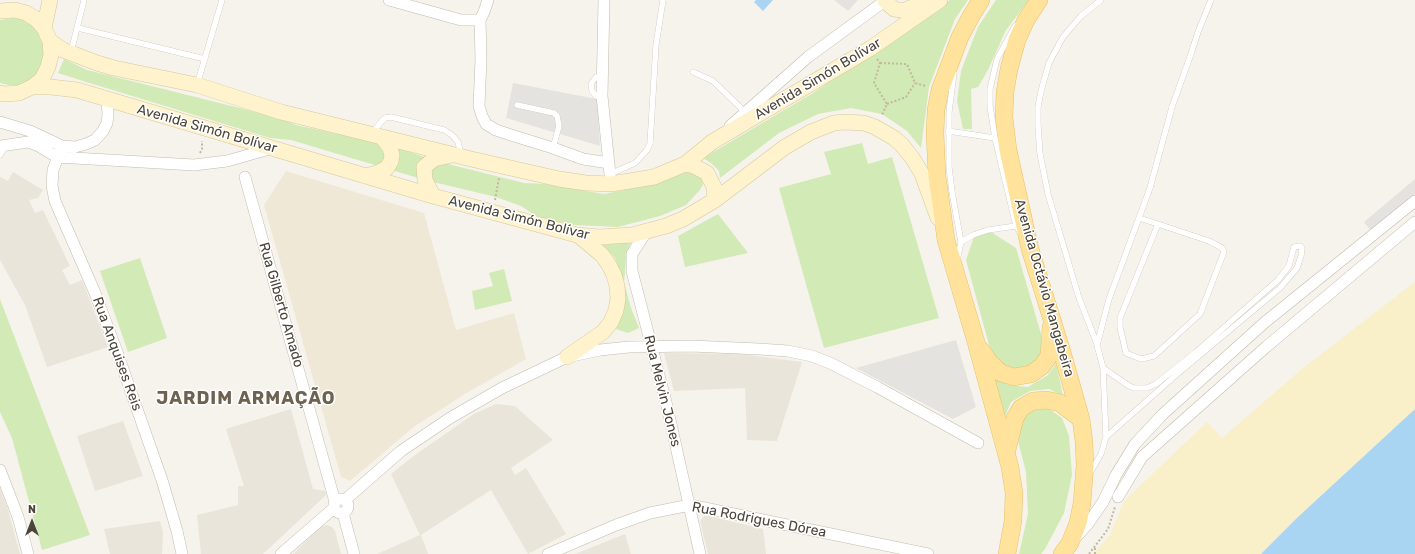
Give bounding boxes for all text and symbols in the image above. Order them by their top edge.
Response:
street label: Avenida Simón Bolívar [752,35,884,123]
street label: Avenida Simón Bolívar [135,101,279,157]
street label: Avenida Simón Bolívar [447,192,591,244]
street label: Avenida Octávio Mangabeira [1011,197,1077,379]
street label: Rua Gilberto Amado [255,240,307,370]
street label: Rua Anquises Reis [89,295,145,413]
street label: Rua Melvin Jones [640,333,684,449]
district label: JARDIM ARMAÇÃO [156,388,336,410]
street label: Rua Rodrigues Dórea [690,499,828,541]
north arrow [12,502,52,542]
text: N [28,503,36,516]

